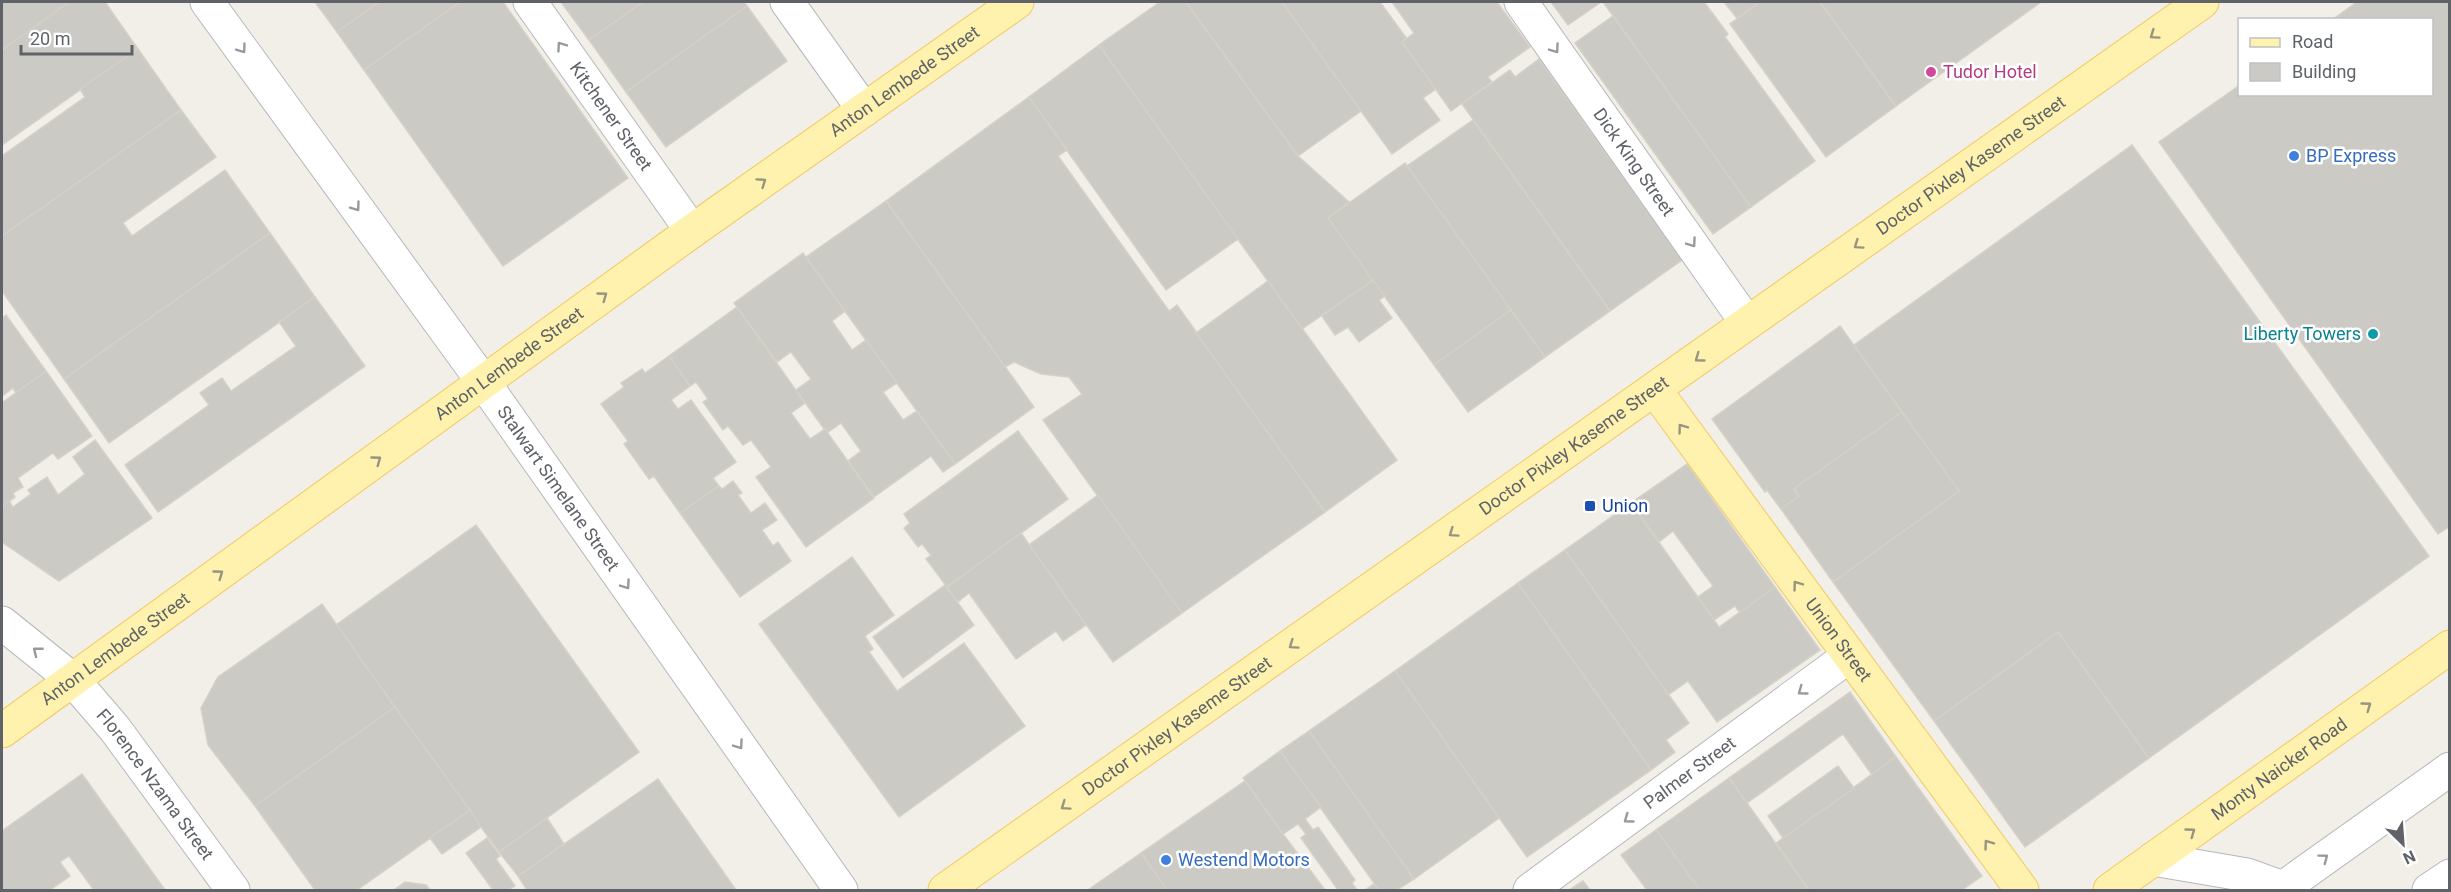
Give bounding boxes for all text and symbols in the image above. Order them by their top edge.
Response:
scale bar [21,18,132,56]
legend [2238,18,2433,96]
street label: Anton Lembede Street [825,21,983,141]
text: 20 m [30,28,70,49]
one-way arrow [2150,28,2161,39]
text: Road [2292,31,2333,52]
one-way arrow [234,42,245,53]
one-way arrow [557,42,568,53]
one-way arrow [1548,43,1559,54]
street label: Kitchener Street [566,58,657,174]
place label: Tudor Hotel [1943,61,2037,82]
text: Building [2292,61,2356,82]
marker: Tudor Hotel [1924,65,1938,79]
street label: Doctor Pixley Kaseme Street [1872,91,2069,239]
street label: Dick King Street [1589,104,1679,220]
place label: BP Express [2306,145,2396,166]
marker: BP Express [2287,149,2301,163]
one-way arrow [755,178,766,189]
one-way arrow [349,200,360,211]
one-way arrow [1684,237,1695,248]
one-way arrow [1853,238,1864,249]
one-way arrow [597,292,608,303]
street label: Anton Lembede Street [430,302,587,424]
place label: Liberty Towers [2244,323,2361,344]
marker: Liberty Towers [2366,327,2380,341]
one-way arrow [1695,351,1706,362]
street label: Doctor Pixley Kaseme Street [1475,371,1672,519]
street label: Stalwart Simelane Street [493,402,624,575]
one-way arrow [1678,423,1689,434]
one-way arrow [371,456,382,467]
place label: Union [1602,495,1648,516]
marker: Union [1583,499,1597,513]
one-way arrow [1448,526,1459,537]
one-way arrow [213,570,224,581]
one-way arrow [619,578,630,589]
one-way arrow [1793,581,1804,592]
street label: Anton Lembede Street [37,588,194,709]
street label: Union Street [1801,594,1876,685]
one-way arrow [1289,638,1300,649]
one-way arrow [33,648,44,659]
street label: Doctor Pixley Kaseme Street [1078,652,1275,800]
one-way arrow [1797,684,1808,695]
one-way arrow [2360,702,2371,713]
street label: Florence Nzama Street [93,704,218,864]
street label: Monty Naicker Road [2207,713,2351,824]
street label: Palmer Street [1639,732,1740,813]
one-way arrow [732,738,743,749]
one-way arrow [1061,799,1072,810]
one-way arrow [1623,811,1634,822]
north arrow [2373,814,2433,874]
one-way arrow [2185,828,2196,839]
one-way arrow [1984,839,1995,850]
text: N [2400,846,2418,868]
place label: Westend Motors [1178,849,1310,870]
marker: Westend Motors [1159,853,1173,867]
one-way arrow [2317,854,2328,865]

